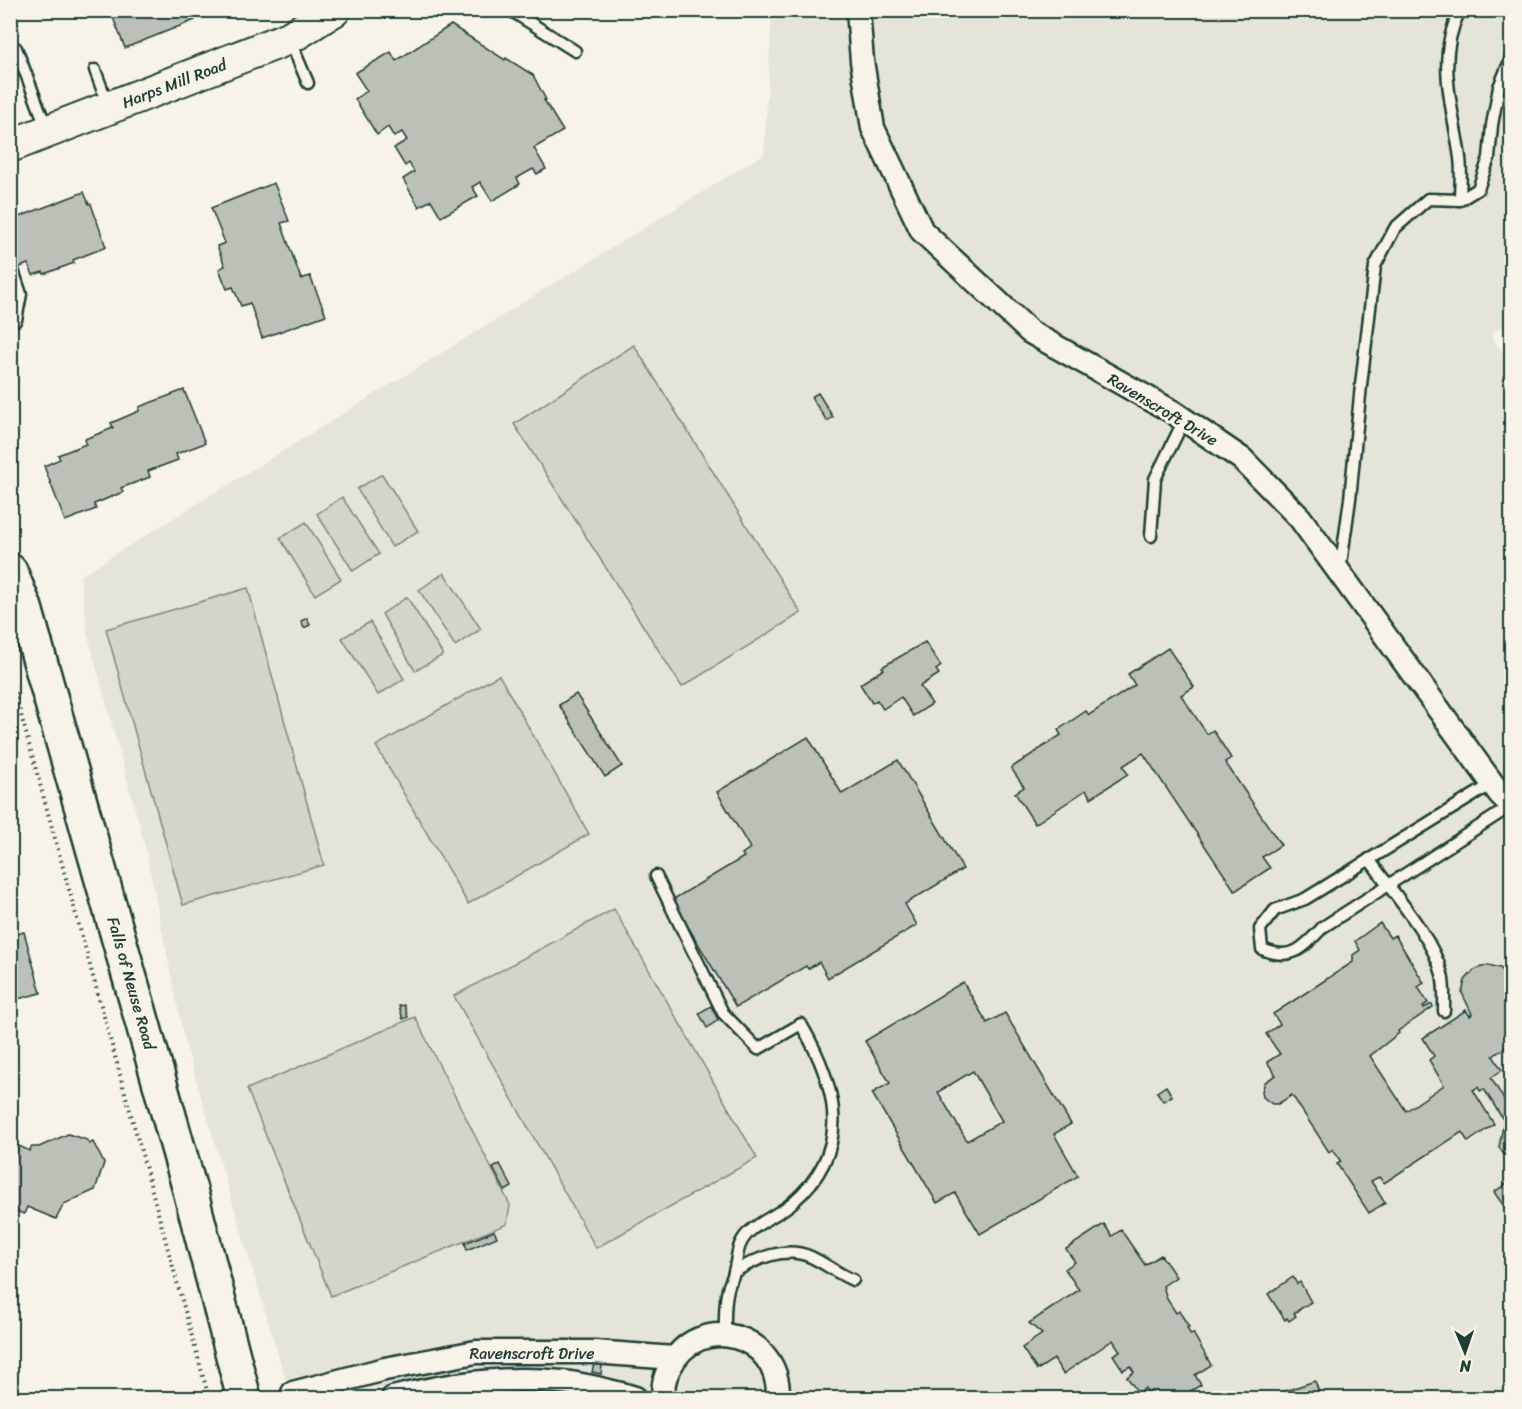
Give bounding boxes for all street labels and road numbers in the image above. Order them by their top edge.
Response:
street label: Harps Mill Road [117,50,232,117]
street label: Ravenscroft Drive [1102,365,1224,454]
street label: Falls of Neuse Road [99,913,165,1055]
street label: Ravenscroft Drive [470,1339,594,1368]

